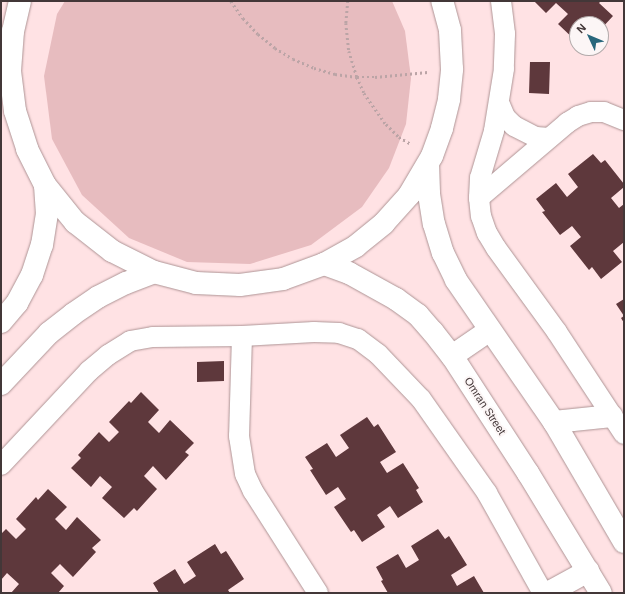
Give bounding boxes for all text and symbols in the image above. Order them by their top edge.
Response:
north arrow [569,16,609,56]
text: N [574,21,588,35]
street label: Omran Street [461,375,509,437]

